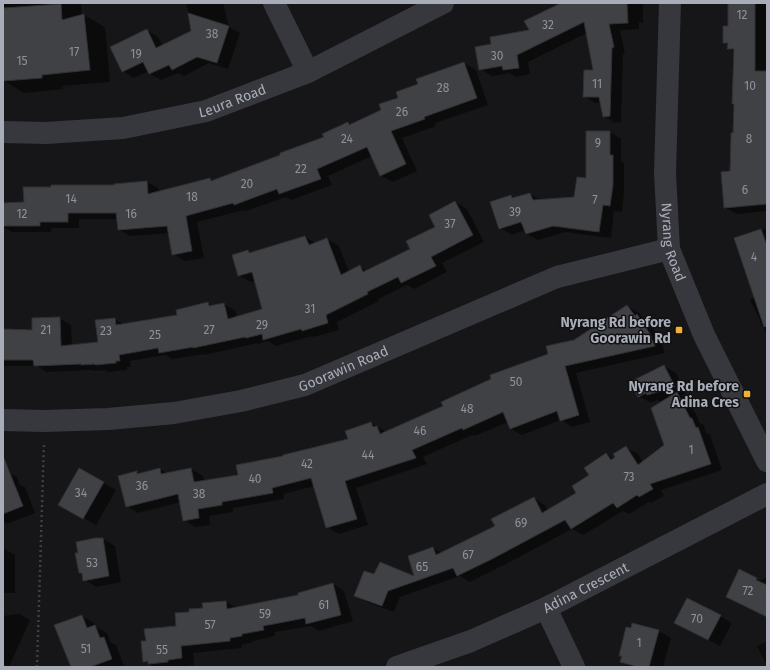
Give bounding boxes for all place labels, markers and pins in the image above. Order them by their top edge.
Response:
place label: Nyrang Rd before Goorawin Rd [560,314,671,347]
marker: Nyrang Rd before Goorawin Rd [674,325,684,335]
place label: Nyrang Rd before Adina Cres [628,378,739,411]
marker: Nyrang Rd before Adina Cres [742,389,752,399]

